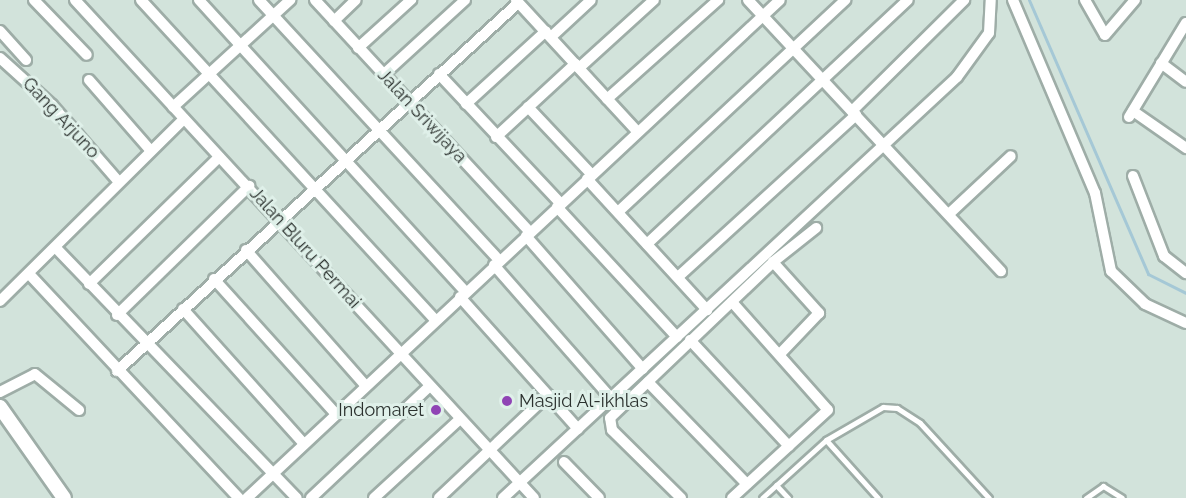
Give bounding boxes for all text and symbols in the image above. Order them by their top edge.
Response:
street label: Jalan Sriwijaya [373,64,471,168]
street label: Gang Arjuno [18,73,104,163]
street label: Jalan Bluru Permai [245,183,365,313]
place label: Masjid Al-ikhlas [519,390,649,412]
marker: Masjid Al-ikhlas [500,394,514,408]
place label: Indomaret [338,399,424,421]
marker: Indomaret [429,403,443,417]

